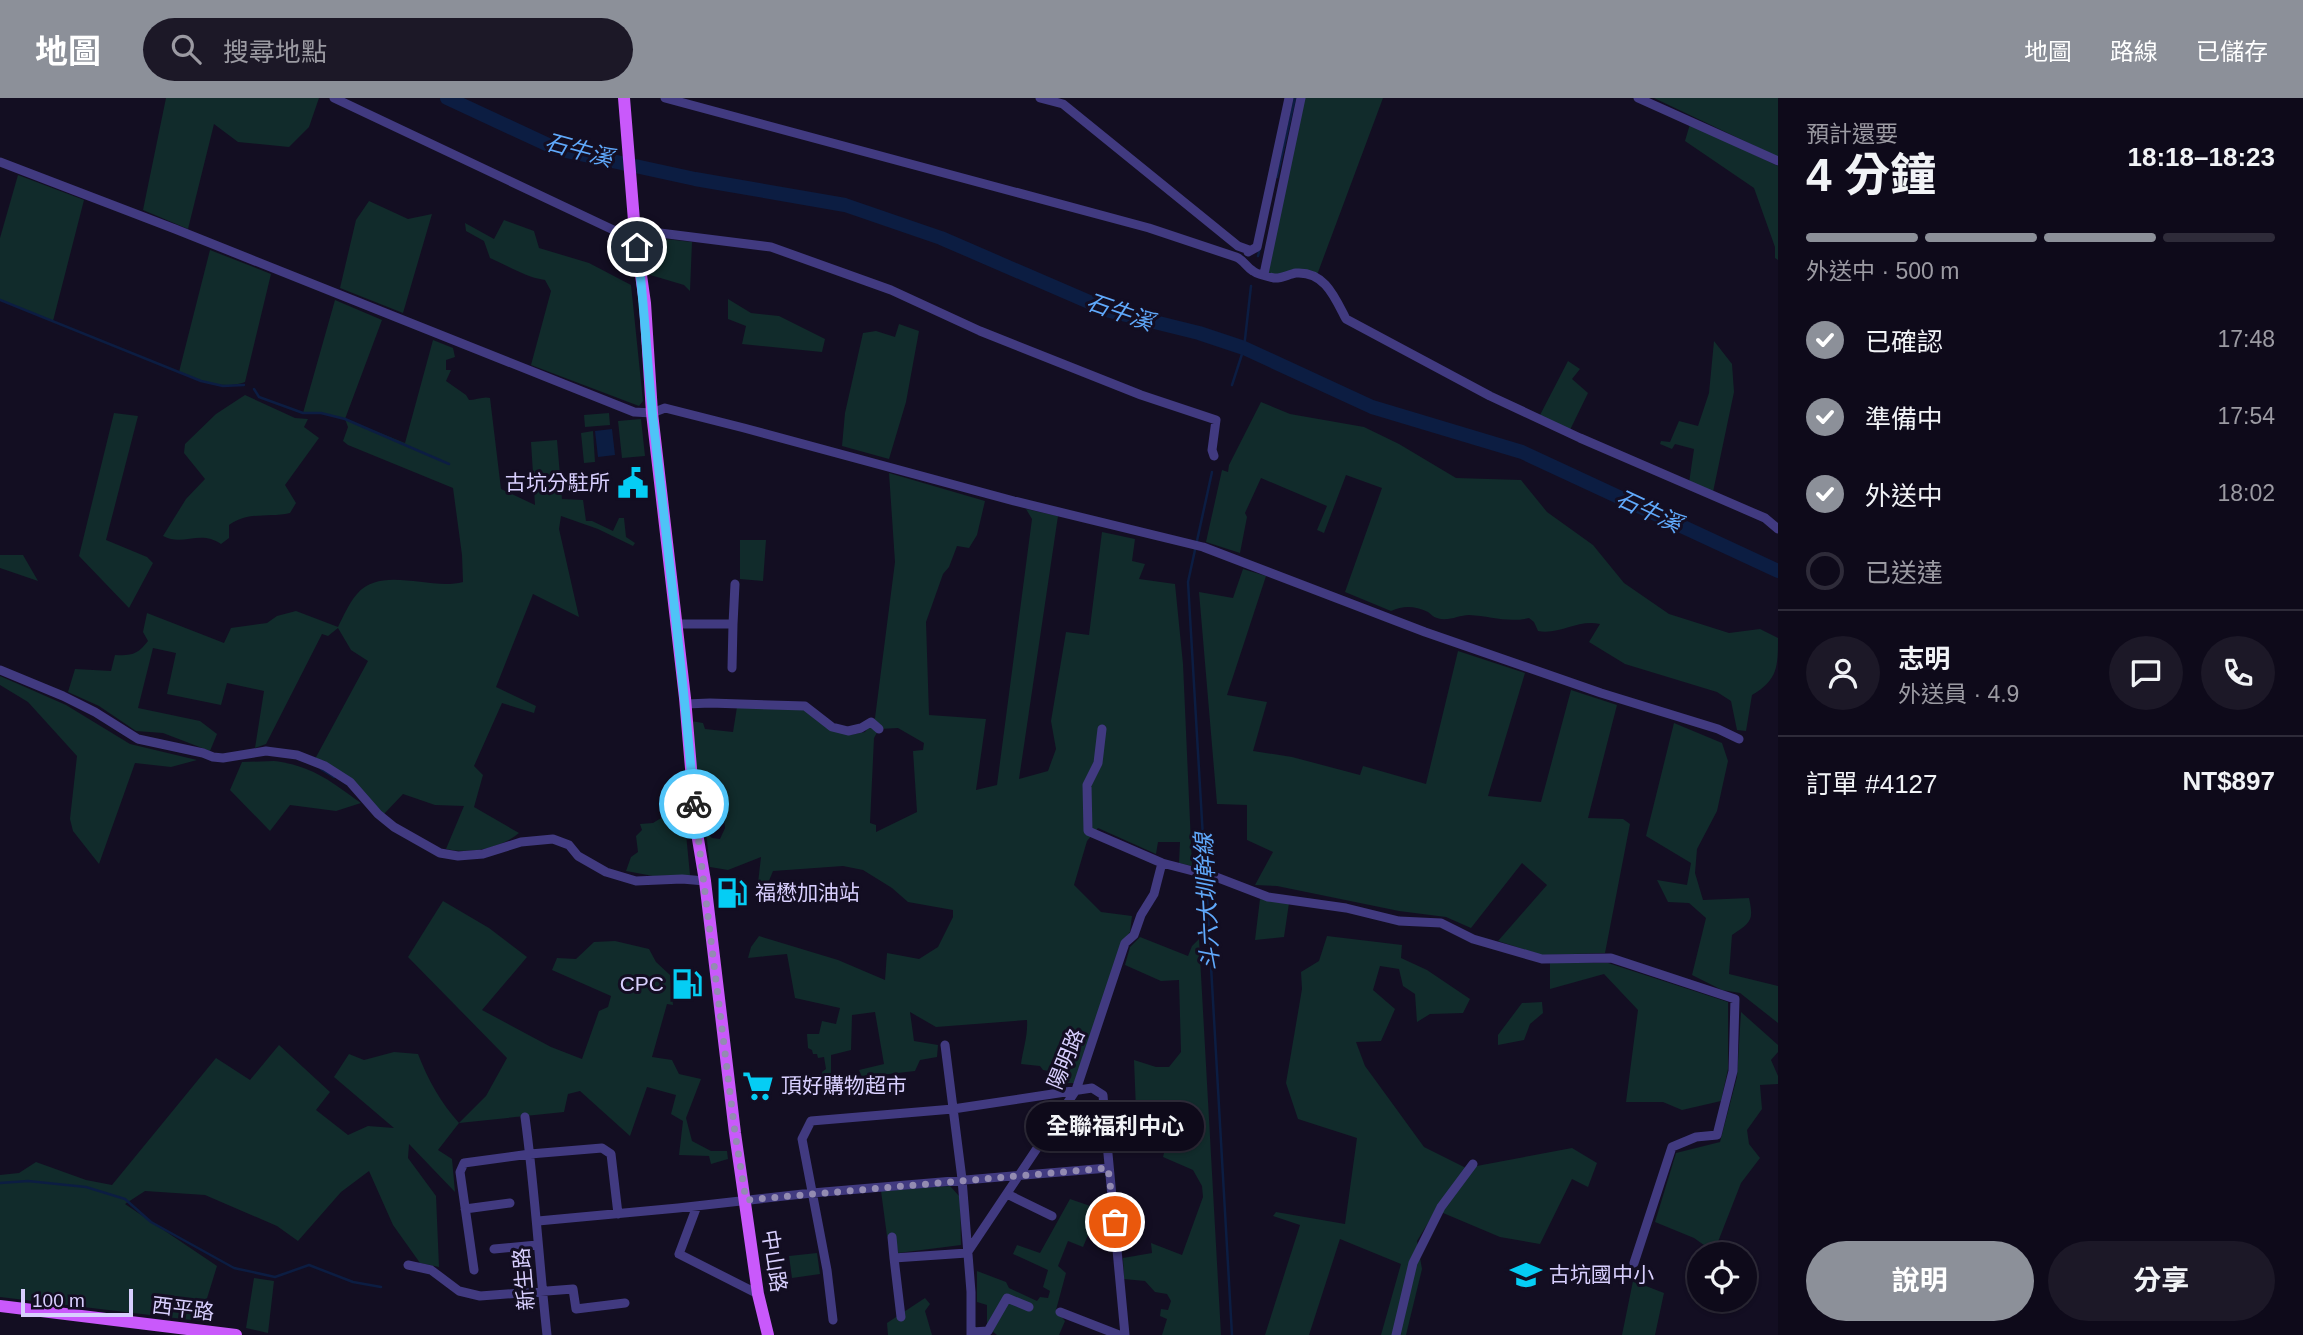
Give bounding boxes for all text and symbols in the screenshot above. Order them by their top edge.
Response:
search box [143,18,633,81]
icon: search [167,30,205,68]
text: 地圖 [35,33,101,70]
text: 搜尋地點 [223,37,327,67]
text: 地圖 [2024,38,2072,65]
text: 路線 [2110,38,2158,65]
text: 已儲存 [2196,38,2268,65]
text: 預計還要 [1806,121,1898,147]
water label: 石牛溪 [542,129,619,172]
text: 18:18–18:23 [2128,142,2275,172]
text: 4 分鐘 [1806,149,1936,201]
pin [607,217,667,277]
icon: home [618,228,656,266]
text: 外送中 · 500 m [1806,258,1959,284]
water label: 石牛溪 [1083,288,1160,337]
icon: check [1806,321,1844,359]
text: 17:48 [2217,326,2275,352]
text: 已確認 [1865,327,1943,357]
icon: check [1806,398,1844,436]
text: 17:54 [2217,403,2275,429]
text: 準備中 [1865,404,1943,434]
public building icon: 古坑分駐所 [616,466,650,500]
place label: 古坑分駐所 [505,471,610,494]
icon: check [1806,475,1844,513]
text: 18:02 [2217,480,2275,506]
text: 外送中 [1865,481,1943,511]
water label: 石牛溪 [1612,485,1688,539]
text: 已送達 [1865,558,1943,588]
button: person [1806,636,1880,710]
button: chat [2109,636,2183,710]
button: phone [2201,636,2275,710]
text: 志明 [1898,644,1950,674]
text: 外送員 · 4.9 [1898,681,2019,707]
text: NT$897 [2183,766,2275,796]
courier [659,769,729,839]
text: 訂單 #4127 [1806,769,1938,799]
icon: bike [675,785,713,823]
water label: 斗六大圳幹線 [1190,829,1224,972]
fuel station icon: 福懋加油站 [715,876,749,910]
place label: 福懋加油站 [755,881,860,904]
fuel station icon: CPC [670,967,704,1001]
place label: CPC [620,972,664,995]
street label: 陽明路 [1043,1025,1088,1092]
supermarket icon: 頂好購物超市 [741,1069,775,1103]
place label: 頂好購物超市 [781,1074,907,1097]
callout: 全聯福利中心 [1026,1103,1204,1152]
text: 全聯福利中心 [1046,1113,1184,1139]
pin [1085,1192,1145,1252]
icon: bag [1096,1203,1134,1241]
street label: 中山路 [758,1228,791,1294]
button: 說明 [1806,1241,2034,1321]
button: 分享 [2048,1241,2275,1321]
map controls [1687,1242,1757,1312]
button: locate [1687,1242,1757,1312]
street label: 新生路 [509,1247,538,1311]
school or university icon: 古坑國中小 [1509,1258,1543,1292]
place label: 古坑國中小 [1549,1263,1654,1286]
scale bar [21,1286,133,1318]
text: 100 m [32,1290,85,1311]
street label: 西平路 [150,1293,216,1324]

